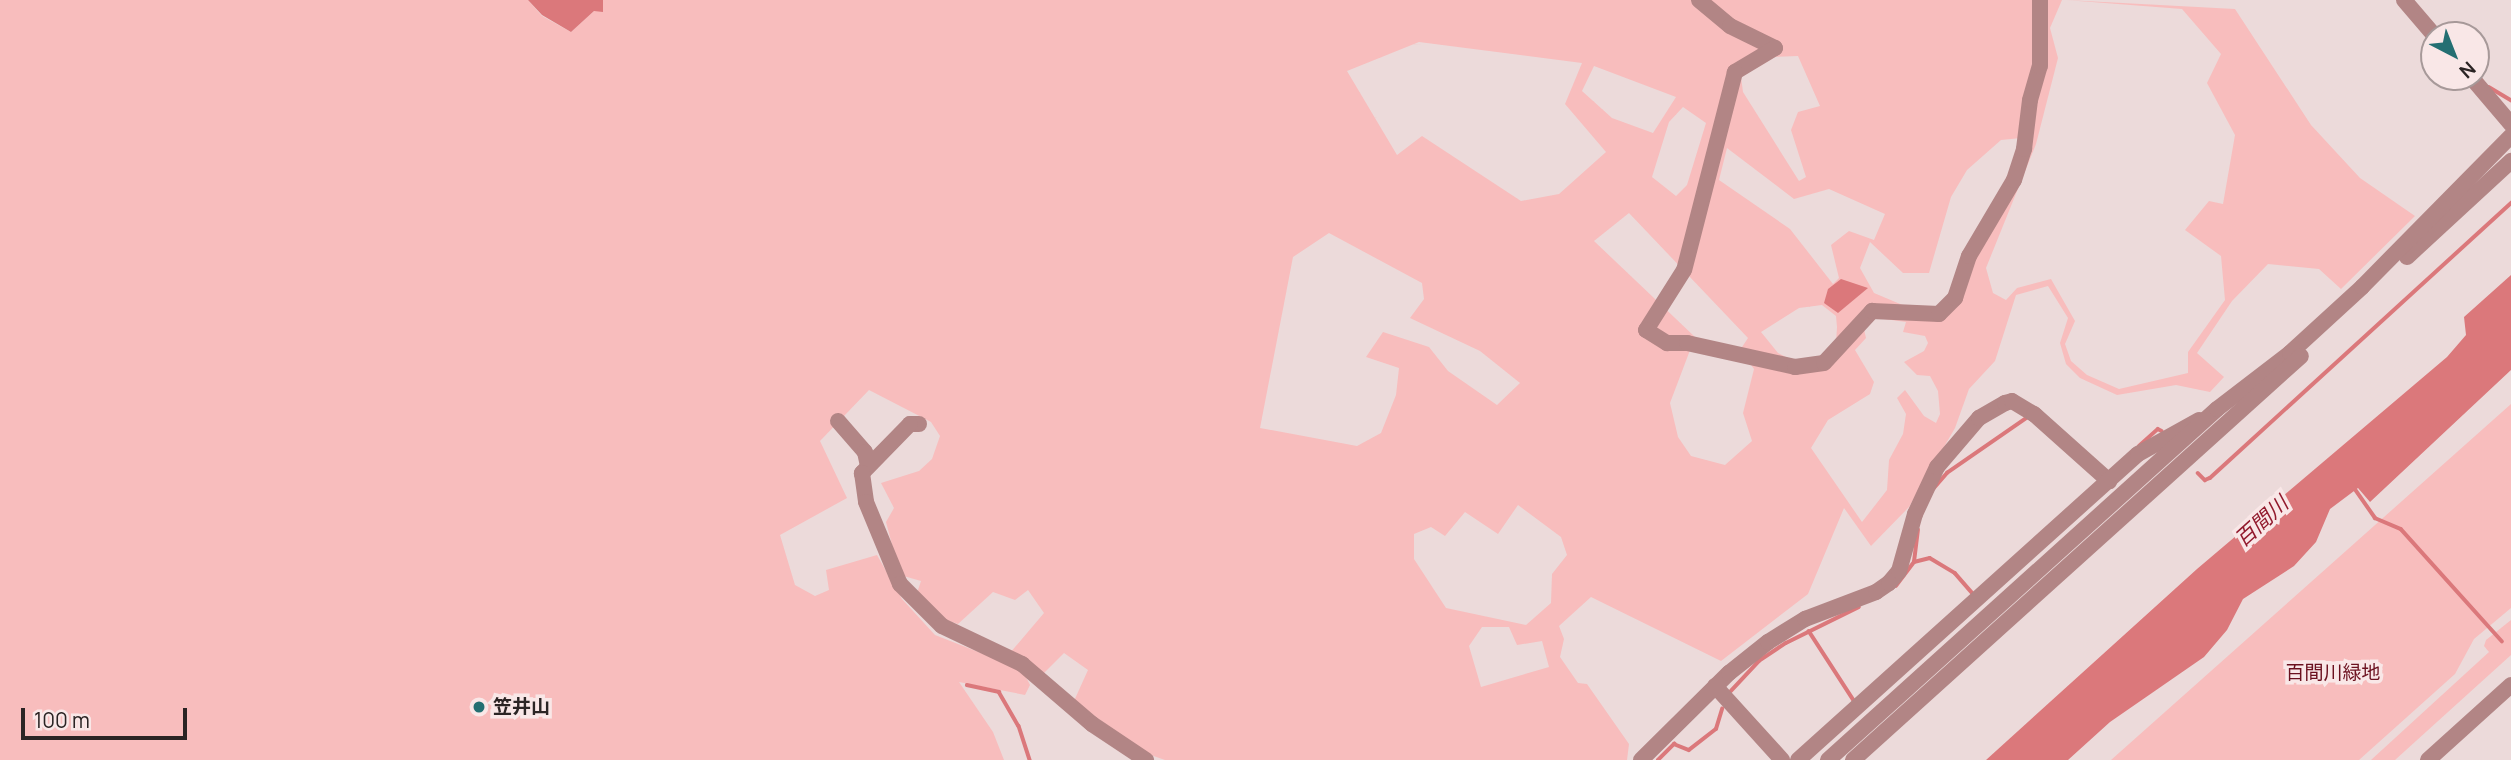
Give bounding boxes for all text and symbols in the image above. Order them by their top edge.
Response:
north arrow [2420,21,2490,91]
text: N [2454,56,2481,84]
water label: 百間川 [2229,491,2293,551]
park label: 百間川緑地 [2286,662,2380,684]
scale bar [24,694,191,738]
place label: 笠井山 [493,696,550,718]
marker: 笠井山 [471,699,487,715]
text: 100 m [34,706,90,734]

